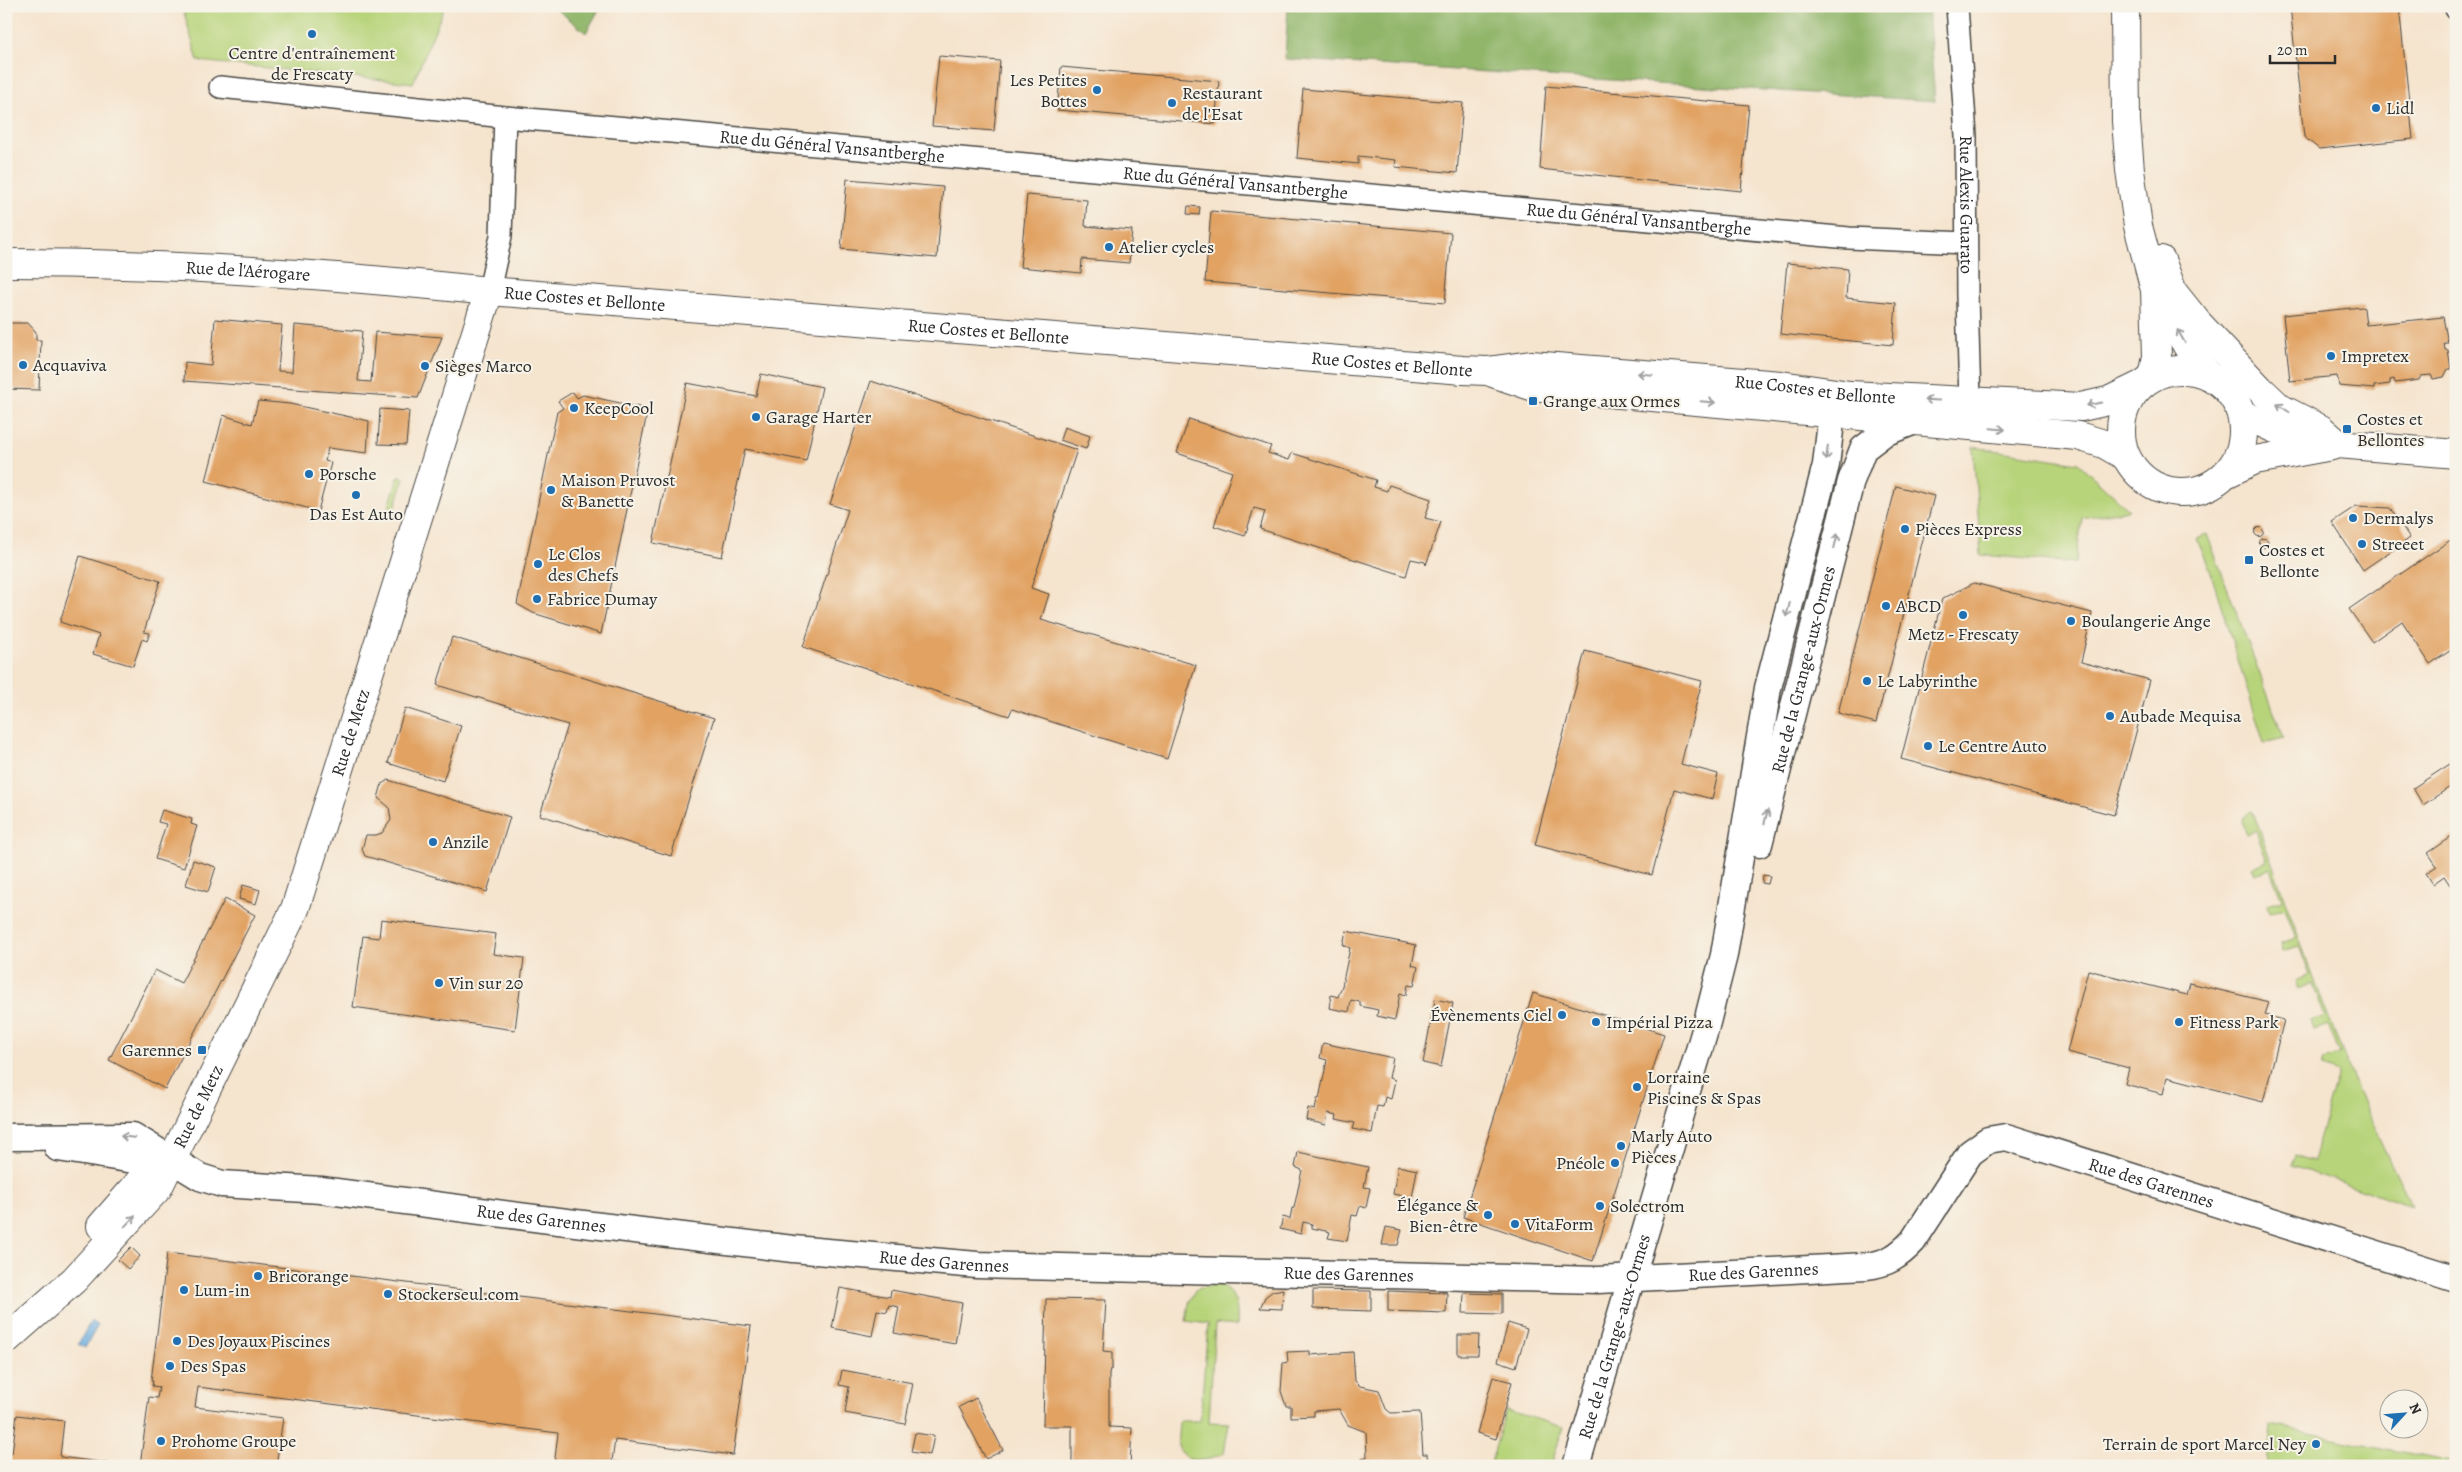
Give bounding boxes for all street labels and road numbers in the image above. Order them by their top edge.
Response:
street label: Rue du Général Vansantberghe [719,124,946,169]
street label: Rue Alexis Guarato [1954,135,1979,274]
street label: Rue du Général Vansantberghe [1122,161,1349,205]
street label: Rue du Général Vansantberghe [1525,197,1752,241]
street label: Rue de l'Aérogare [185,255,311,287]
street label: Rue Costes et Bellonte [503,280,666,317]
street label: Rue Costes et Bellonte [907,313,1070,350]
street label: Rue Costes et Bellonte [1310,346,1473,382]
street label: Rue Costes et Bellonte [1734,369,1896,409]
street label: Rue de la Grange-aux-Ormes [1765,563,1841,776]
street label: Rue de Metz [325,686,375,779]
street label: Rue de Metz [167,1061,229,1152]
street label: Rue des Garennes [2085,1152,2217,1214]
street label: Rue des Garennes [475,1199,608,1239]
street label: Rue de la Grange-aux-Ormes [1573,1231,1656,1442]
street label: Rue des Garennes [878,1245,1009,1278]
street label: Rue des Garennes [1688,1256,1819,1287]
street label: Rue des Garennes [1283,1260,1414,1288]

